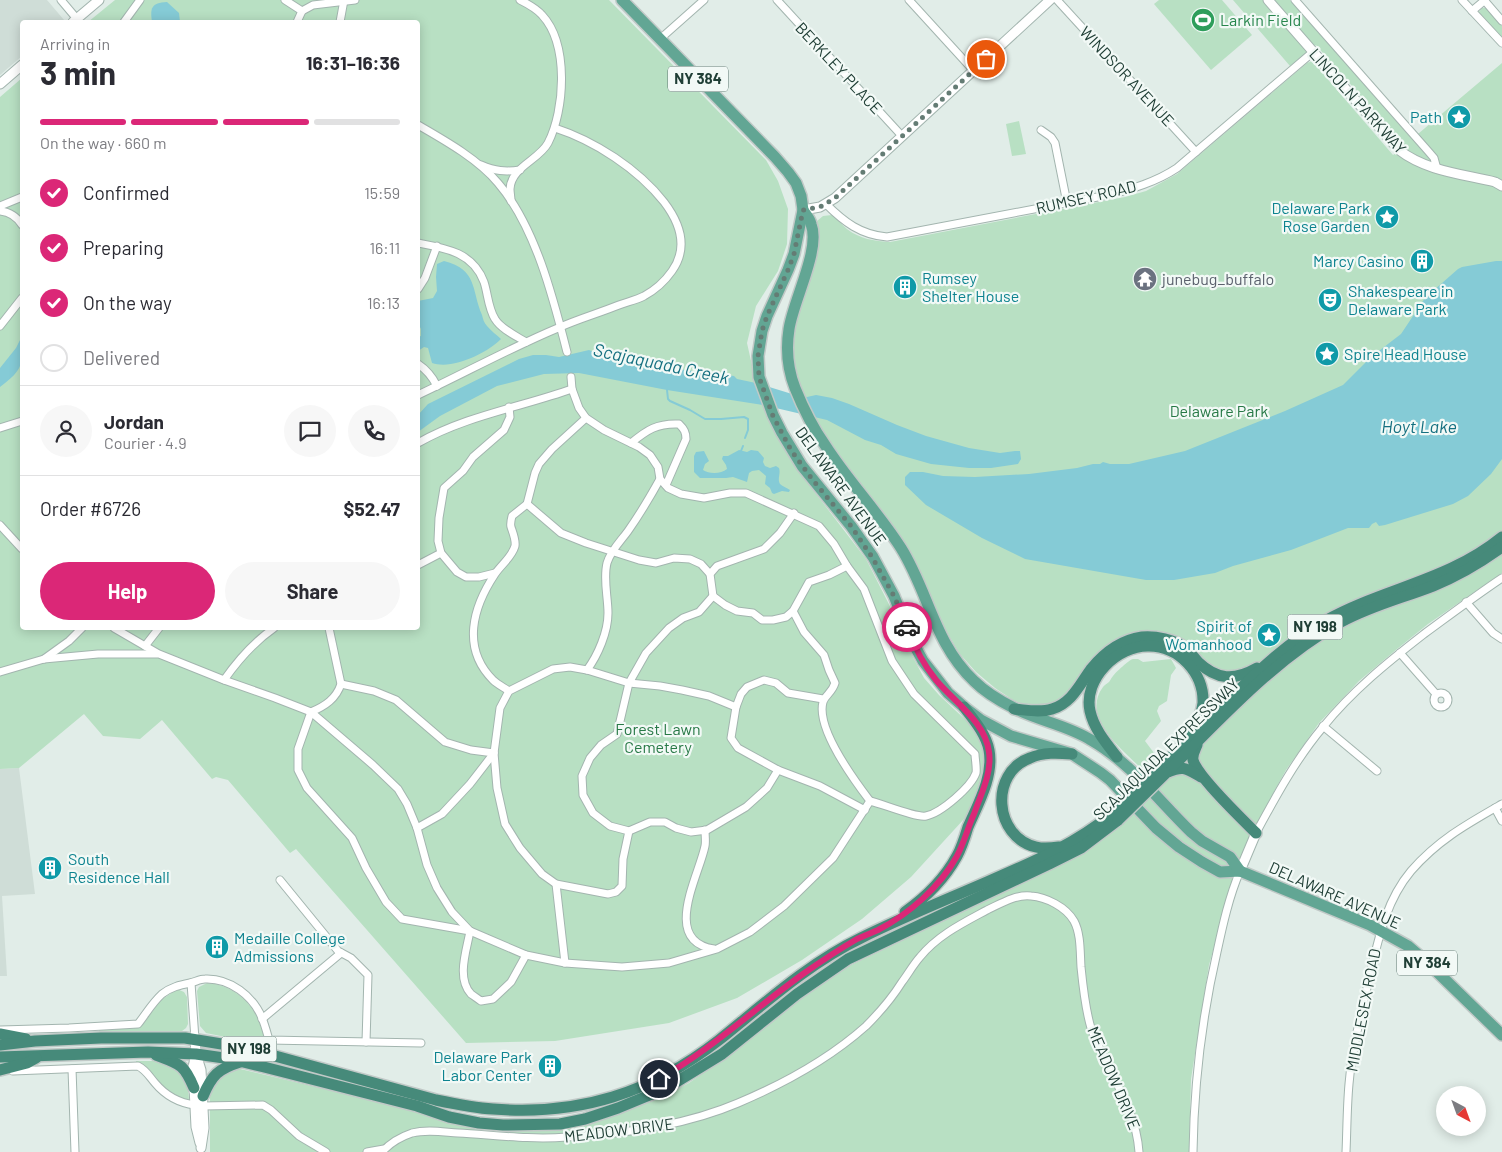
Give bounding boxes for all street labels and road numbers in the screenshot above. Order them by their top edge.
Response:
street label: BERKLEY PLACE [792,18,887,117]
street label: WINDSOR AVENUE [1076,22,1179,130]
street label: LINCOLN PARKWAY [1306,44,1411,157]
road number: NY 384 [668,66,728,92]
street label: RUMSEY ROAD [1034,176,1138,217]
street label: DELAWARE AVENUE [792,423,891,549]
road number: NY 198 [1288,614,1342,640]
street label: SCAJAQUADA EXPRESSWAY [1089,674,1243,824]
street label: DELAWARE AVENUE [1267,857,1404,932]
street label: MIDDLESEX ROAD [1341,947,1384,1073]
road number: NY 384 [1397,950,1457,976]
street label: MEADOW DRIVE [1084,1023,1145,1132]
road number: NY 198 [222,1036,276,1062]
street label: MEADOW DRIVE [563,1113,675,1146]

